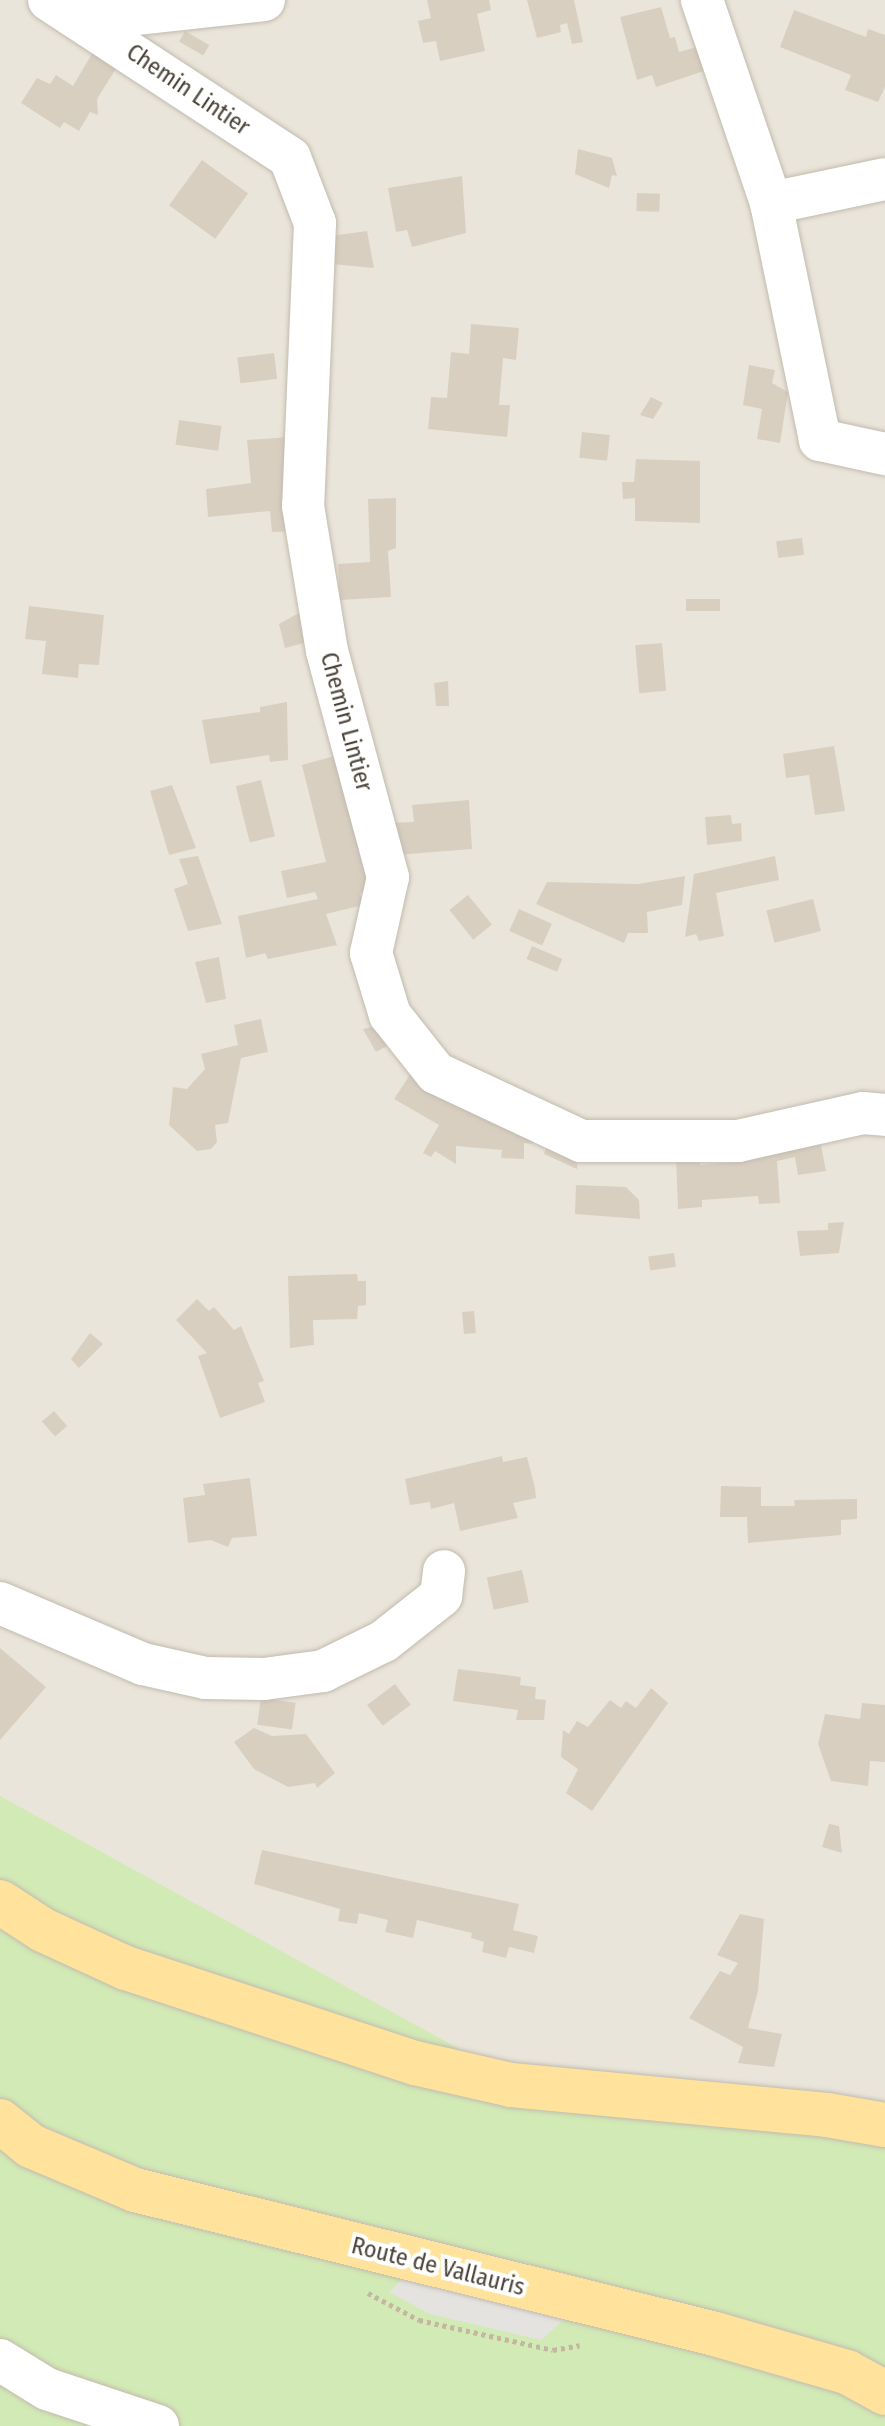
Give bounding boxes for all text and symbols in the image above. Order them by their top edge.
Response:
street label: Chemin Lintier [121,38,255,142]
street label: Chemin Lintier [314,649,378,795]
street label: Route de Vallauris [348,2232,528,2302]

